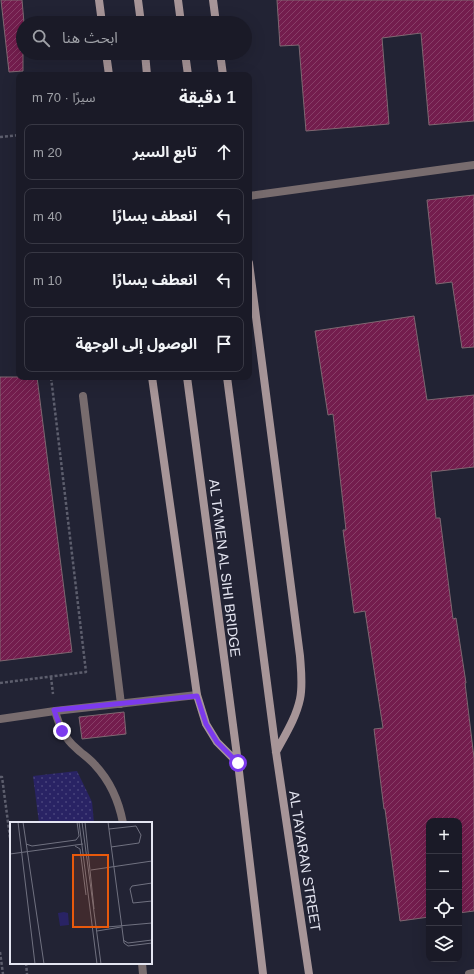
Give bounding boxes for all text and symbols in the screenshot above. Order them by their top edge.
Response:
search box [16,16,252,60]
icon: search [30,27,52,49]
text: ابحث هنا [62,29,118,46]
text: 1 دقيقة [179,88,236,107]
text: سيرًا · 70 m [32,90,95,105]
icon: ahead [213,141,235,163]
text: تابع السير [133,143,197,160]
text: 20 m [33,145,62,160]
icon: left [213,205,235,227]
text: انعطف يسارًا [112,207,197,224]
text: 40 m [33,209,62,224]
icon: left [213,269,235,291]
text: انعطف يسارًا [112,271,197,288]
text: 10 m [33,273,62,288]
icon: arrive [213,333,235,355]
text: الوصول إلى الوجهة [75,335,197,352]
street label: AL TA'MEN AL SIHI BRIDGE [206,478,244,658]
route end [53,722,71,740]
route start [229,754,247,772]
street label: AL TAYARAN STREET [286,789,324,933]
map controls [426,818,462,962]
button: + [426,818,462,854]
inset map [10,822,152,964]
button: − [426,854,462,890]
button: locate [426,890,462,926]
button: layers [426,926,462,962]

